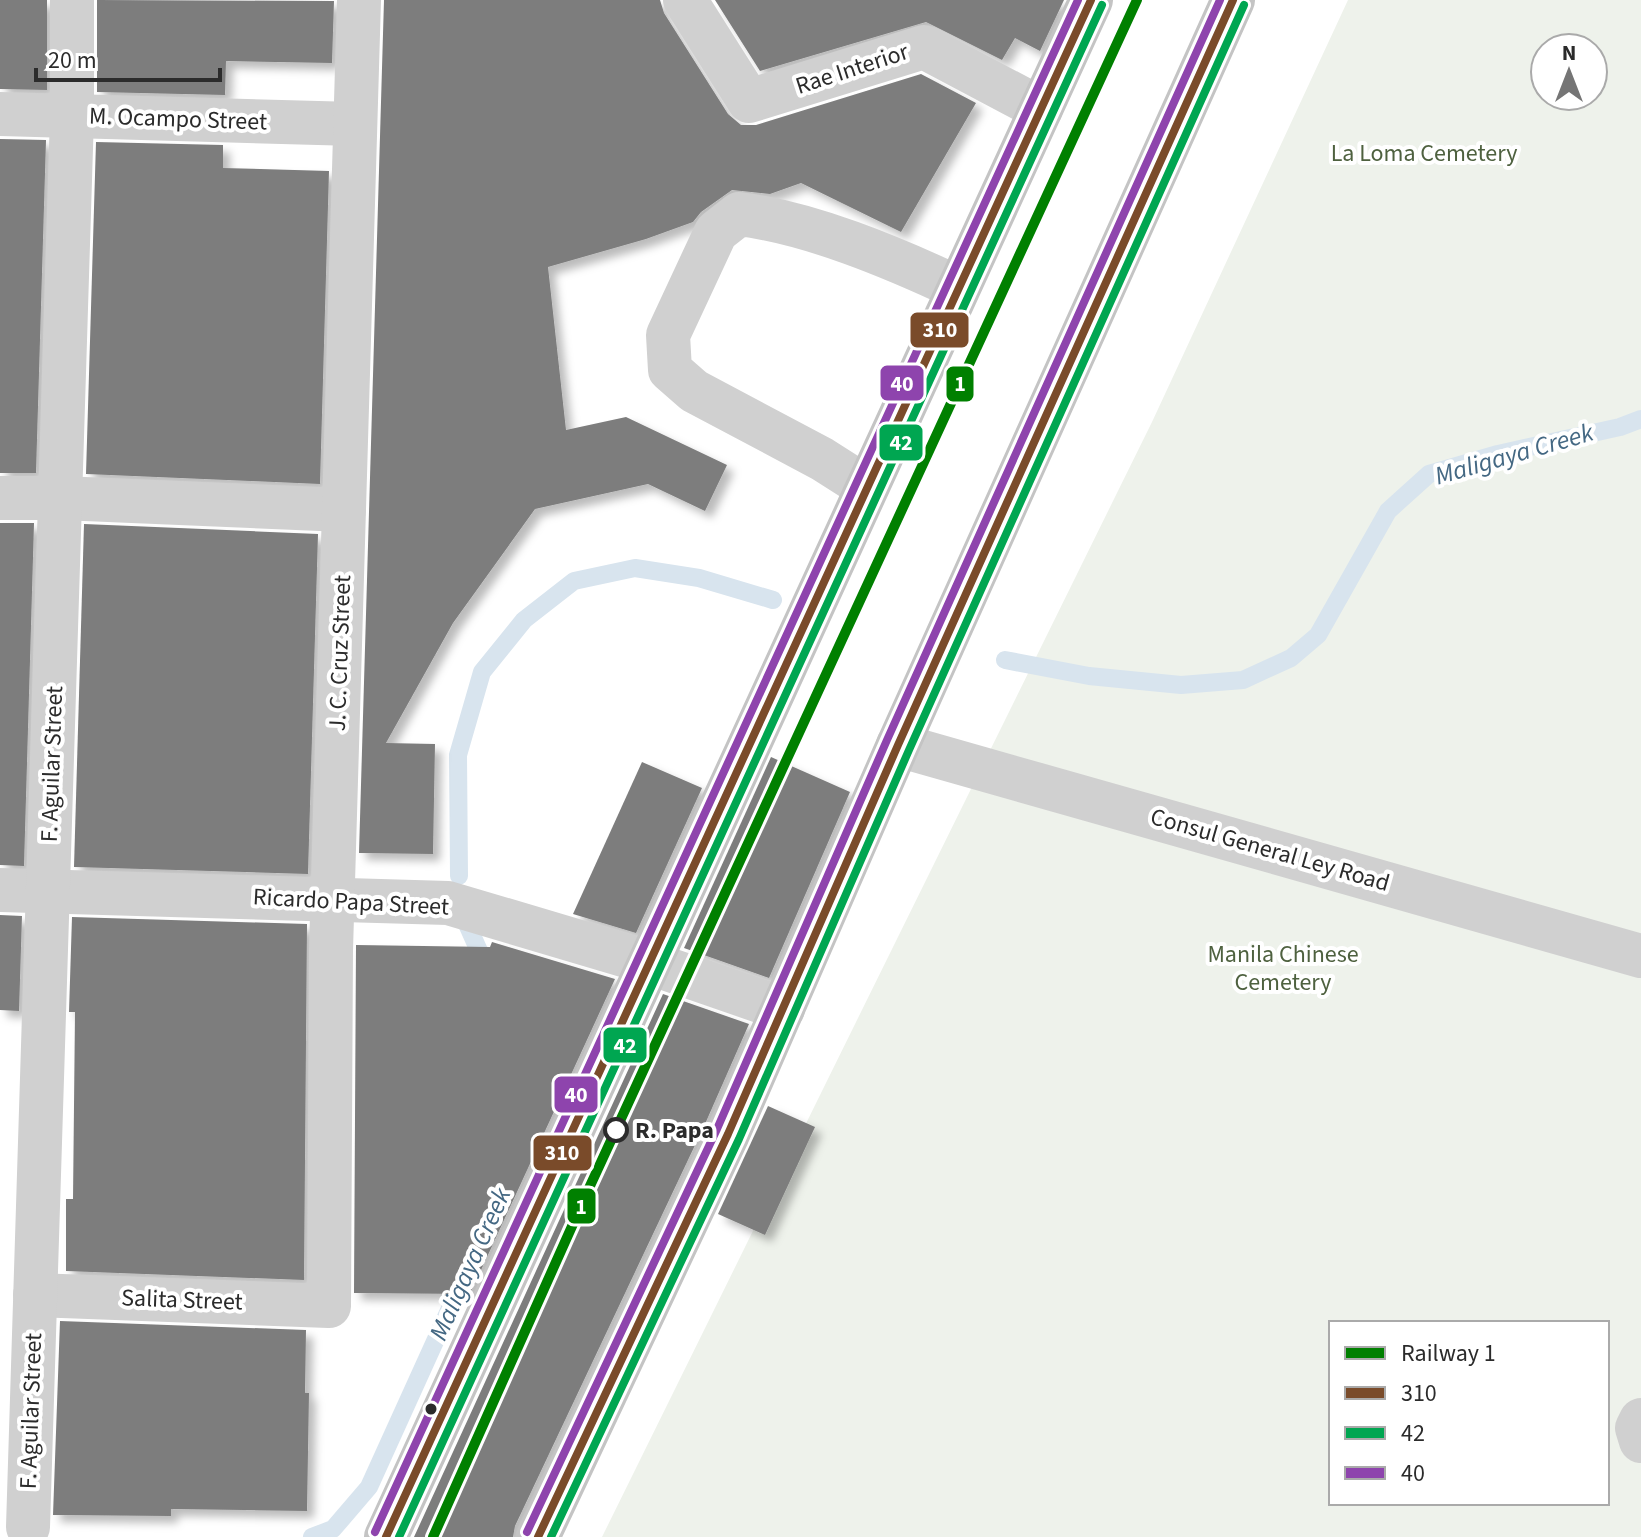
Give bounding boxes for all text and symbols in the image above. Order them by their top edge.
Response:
scale bar [36,32,220,82]
north arrow [1529,32,1609,112]
street label: Rae Interior [791,34,914,104]
text: N [1562,37,1576,69]
text: 20 m [48,43,97,78]
street label: M. Ocampo Street [88,98,268,140]
park label: La Loma Cemetery [1331,136,1517,171]
line badge: 310 [909,311,970,349]
text: 310 [923,314,957,346]
line badge: 40 [879,364,925,402]
line badge: 1 [945,365,975,403]
text: 40 [890,368,914,400]
text: 1 [954,368,966,400]
water label: Maligaya Creek [1430,414,1598,494]
line badge: 42 [878,423,924,462]
text: 42 [889,427,913,459]
street label: J. C. Cruz Street [320,574,360,732]
street label: F. Aguilar Street [32,685,72,843]
street label: Consul General Ley Road [1146,799,1394,901]
street label: Ricardo Papa Street [252,879,450,925]
park label: Manila Chinese Cemetery [1207,937,1359,1000]
line badge: 42 [602,1026,648,1064]
text: 42 [613,1030,637,1062]
line badge: 40 [553,1075,599,1114]
text: 40 [564,1079,588,1111]
place label: R. Papa [635,1113,714,1148]
marker: R. Papa [604,1118,628,1142]
line badge: 310 [532,1134,593,1172]
text: 310 [545,1137,579,1169]
water label: Maligaya Creek [420,1181,520,1346]
line badge: 1 [566,1187,597,1225]
text: 1 [575,1191,587,1223]
street label: Salita Street [121,1280,243,1320]
legend [1329,1321,1609,1505]
street label: F. Aguilar Street [11,1332,51,1490]
text: Railway 1 [1401,1336,1496,1371]
text: 310 [1401,1376,1437,1411]
unlabelled marker [423,1401,439,1417]
text: 42 [1401,1416,1425,1451]
text: 40 [1401,1456,1425,1491]

